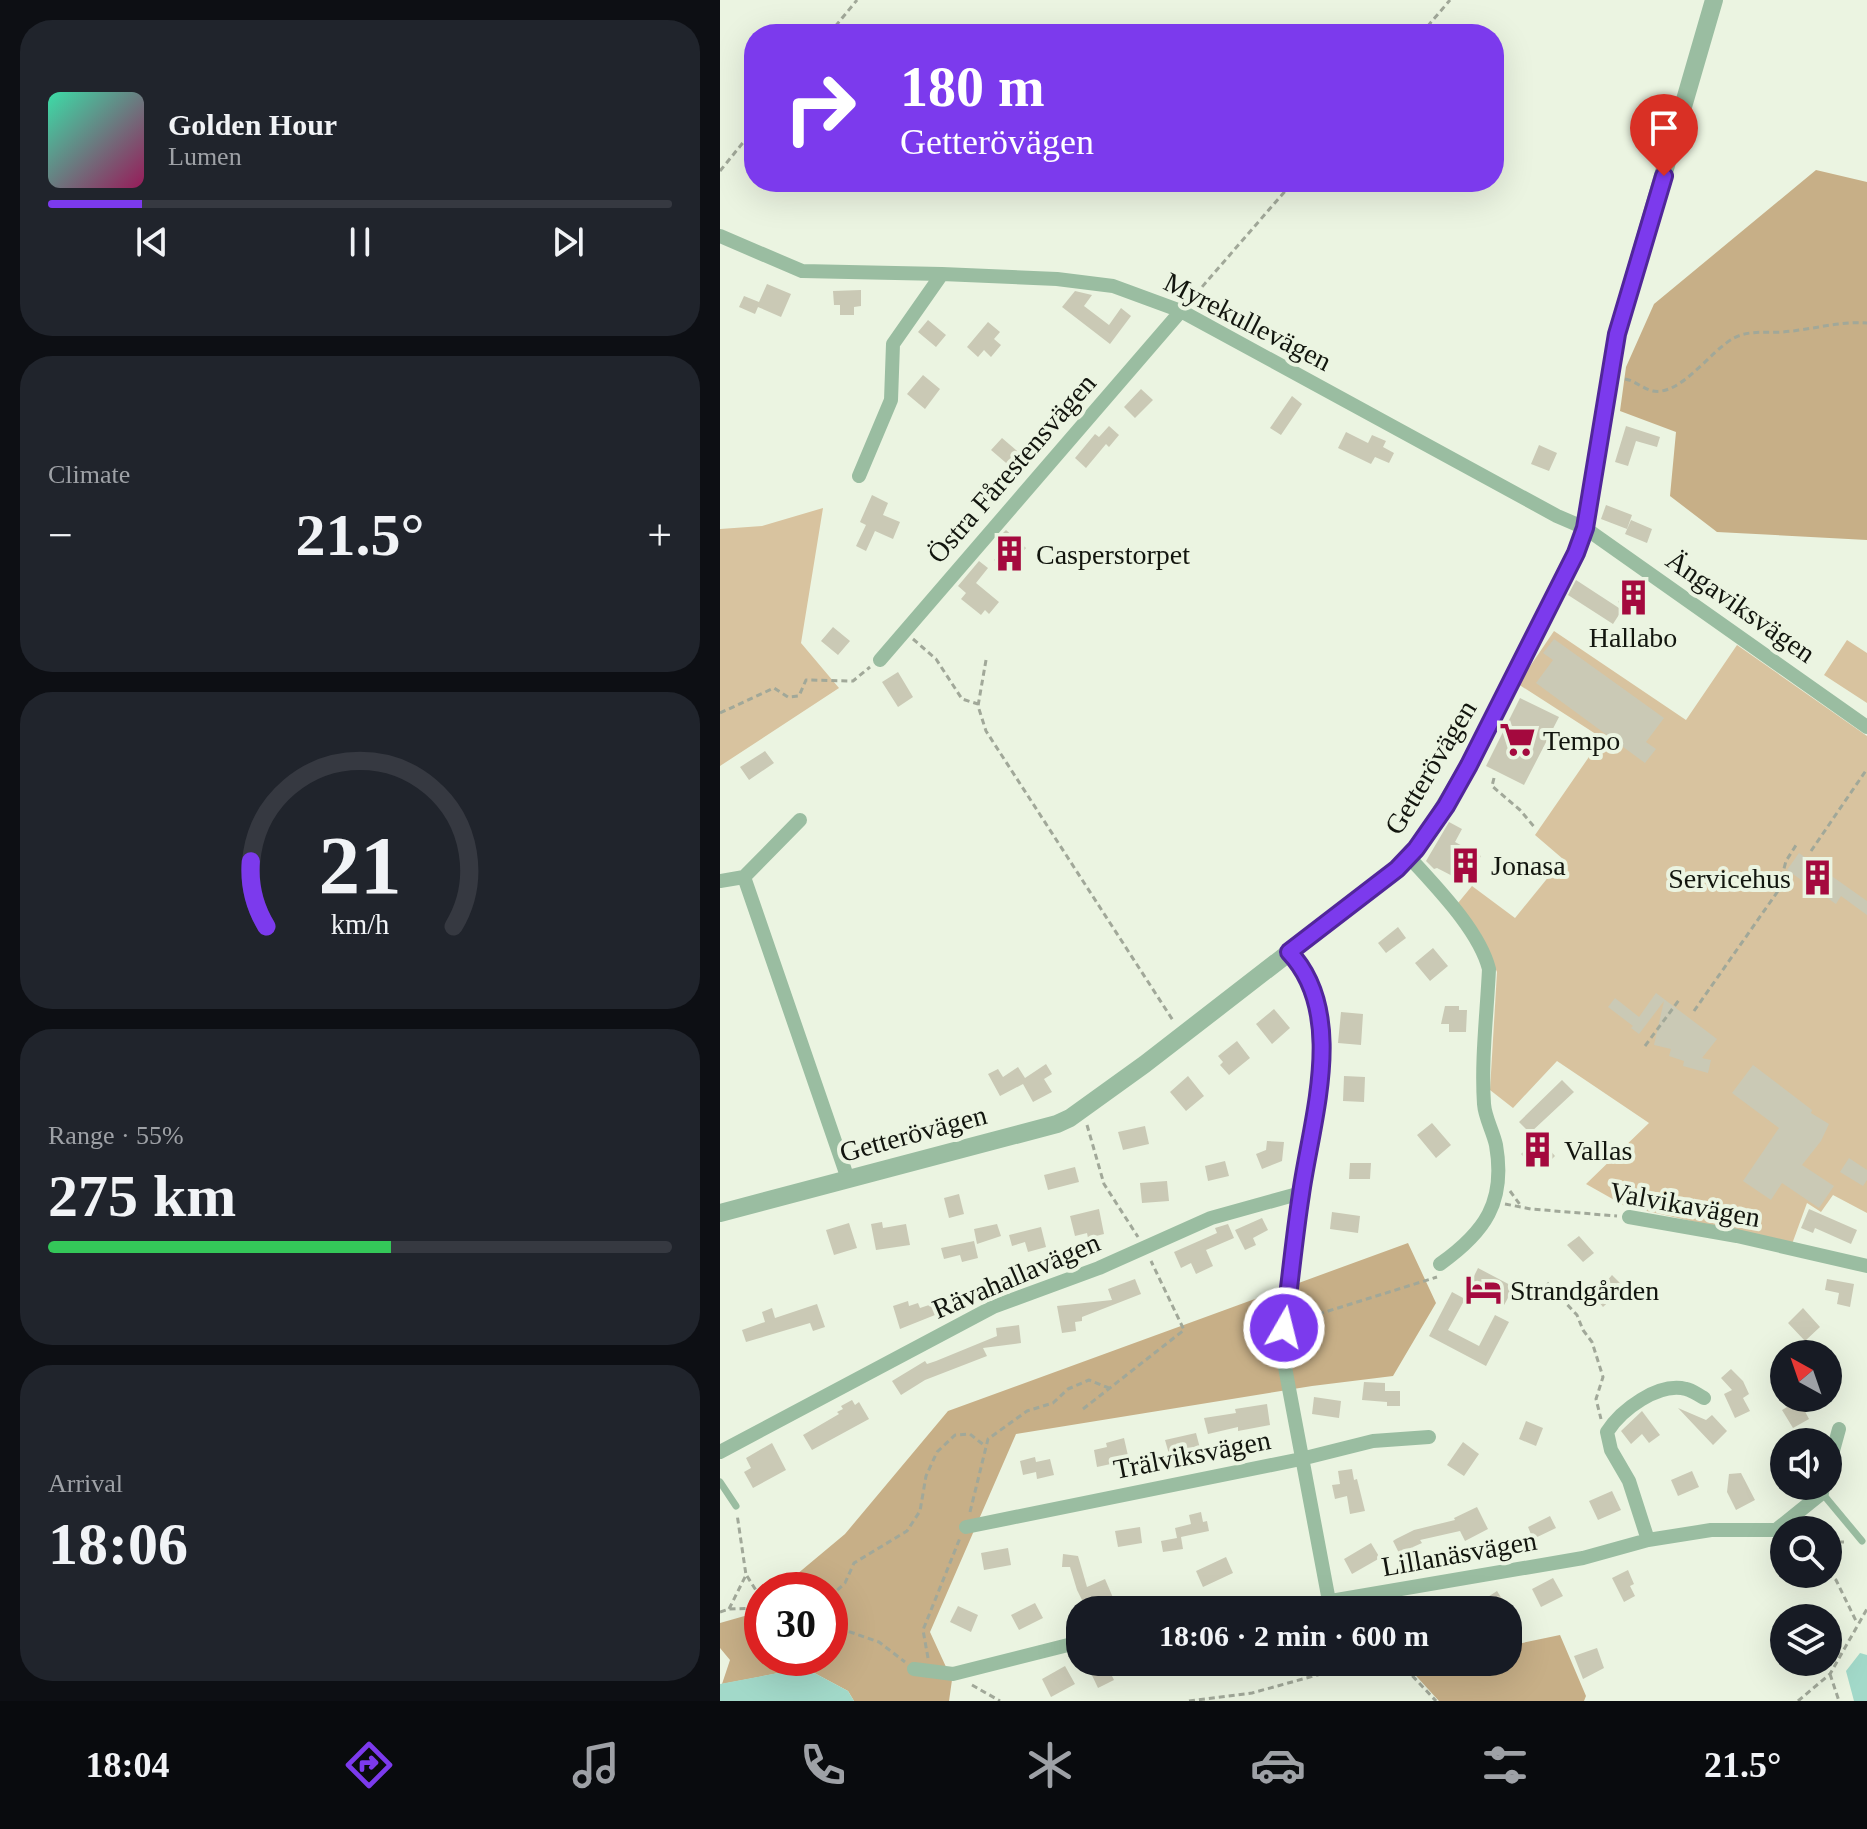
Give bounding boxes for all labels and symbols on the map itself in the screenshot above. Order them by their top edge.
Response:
pin [1630,94,1698,176]
street label: Myrekullevägen [1159,266,1337,377]
street label: Östra Fårestensvägen [921,367,1102,569]
building icon: Casperstorpet [991,535,1029,573]
place label: Casperstorpet [1036,539,1190,570]
street label: Ängaviksvägen [1660,544,1821,669]
building icon: Hallabo [1614,578,1652,616]
place label: Hallabo [1589,622,1677,653]
street label: Getterövägen [1378,695,1483,840]
supermarket icon: Tempo [1498,721,1536,759]
place label: Tempo [1543,725,1620,756]
building icon: Jonasa [1446,846,1484,884]
place label: Jonasa [1491,850,1566,881]
building icon: Servicehus [1798,859,1836,897]
place label: Servicehus [1668,863,1791,894]
street label: Getterövägen [836,1099,990,1168]
building icon: Vallas [1519,1131,1557,1169]
place label: Vallas [1564,1135,1632,1166]
street label: Valvikavägen [1607,1176,1763,1233]
street label: Rävahallavägen [928,1226,1105,1325]
hotel icon: Strandgården [1465,1271,1503,1309]
place label: Strandgården [1510,1275,1659,1306]
position arrow [1242,1286,1326,1370]
north arrow [1770,1340,1842,1412]
street label: Trälviksvägen [1111,1424,1273,1485]
street label: Lillanäsvägen [1379,1525,1539,1582]
speed limit sign: 30 [744,1572,848,1676]

